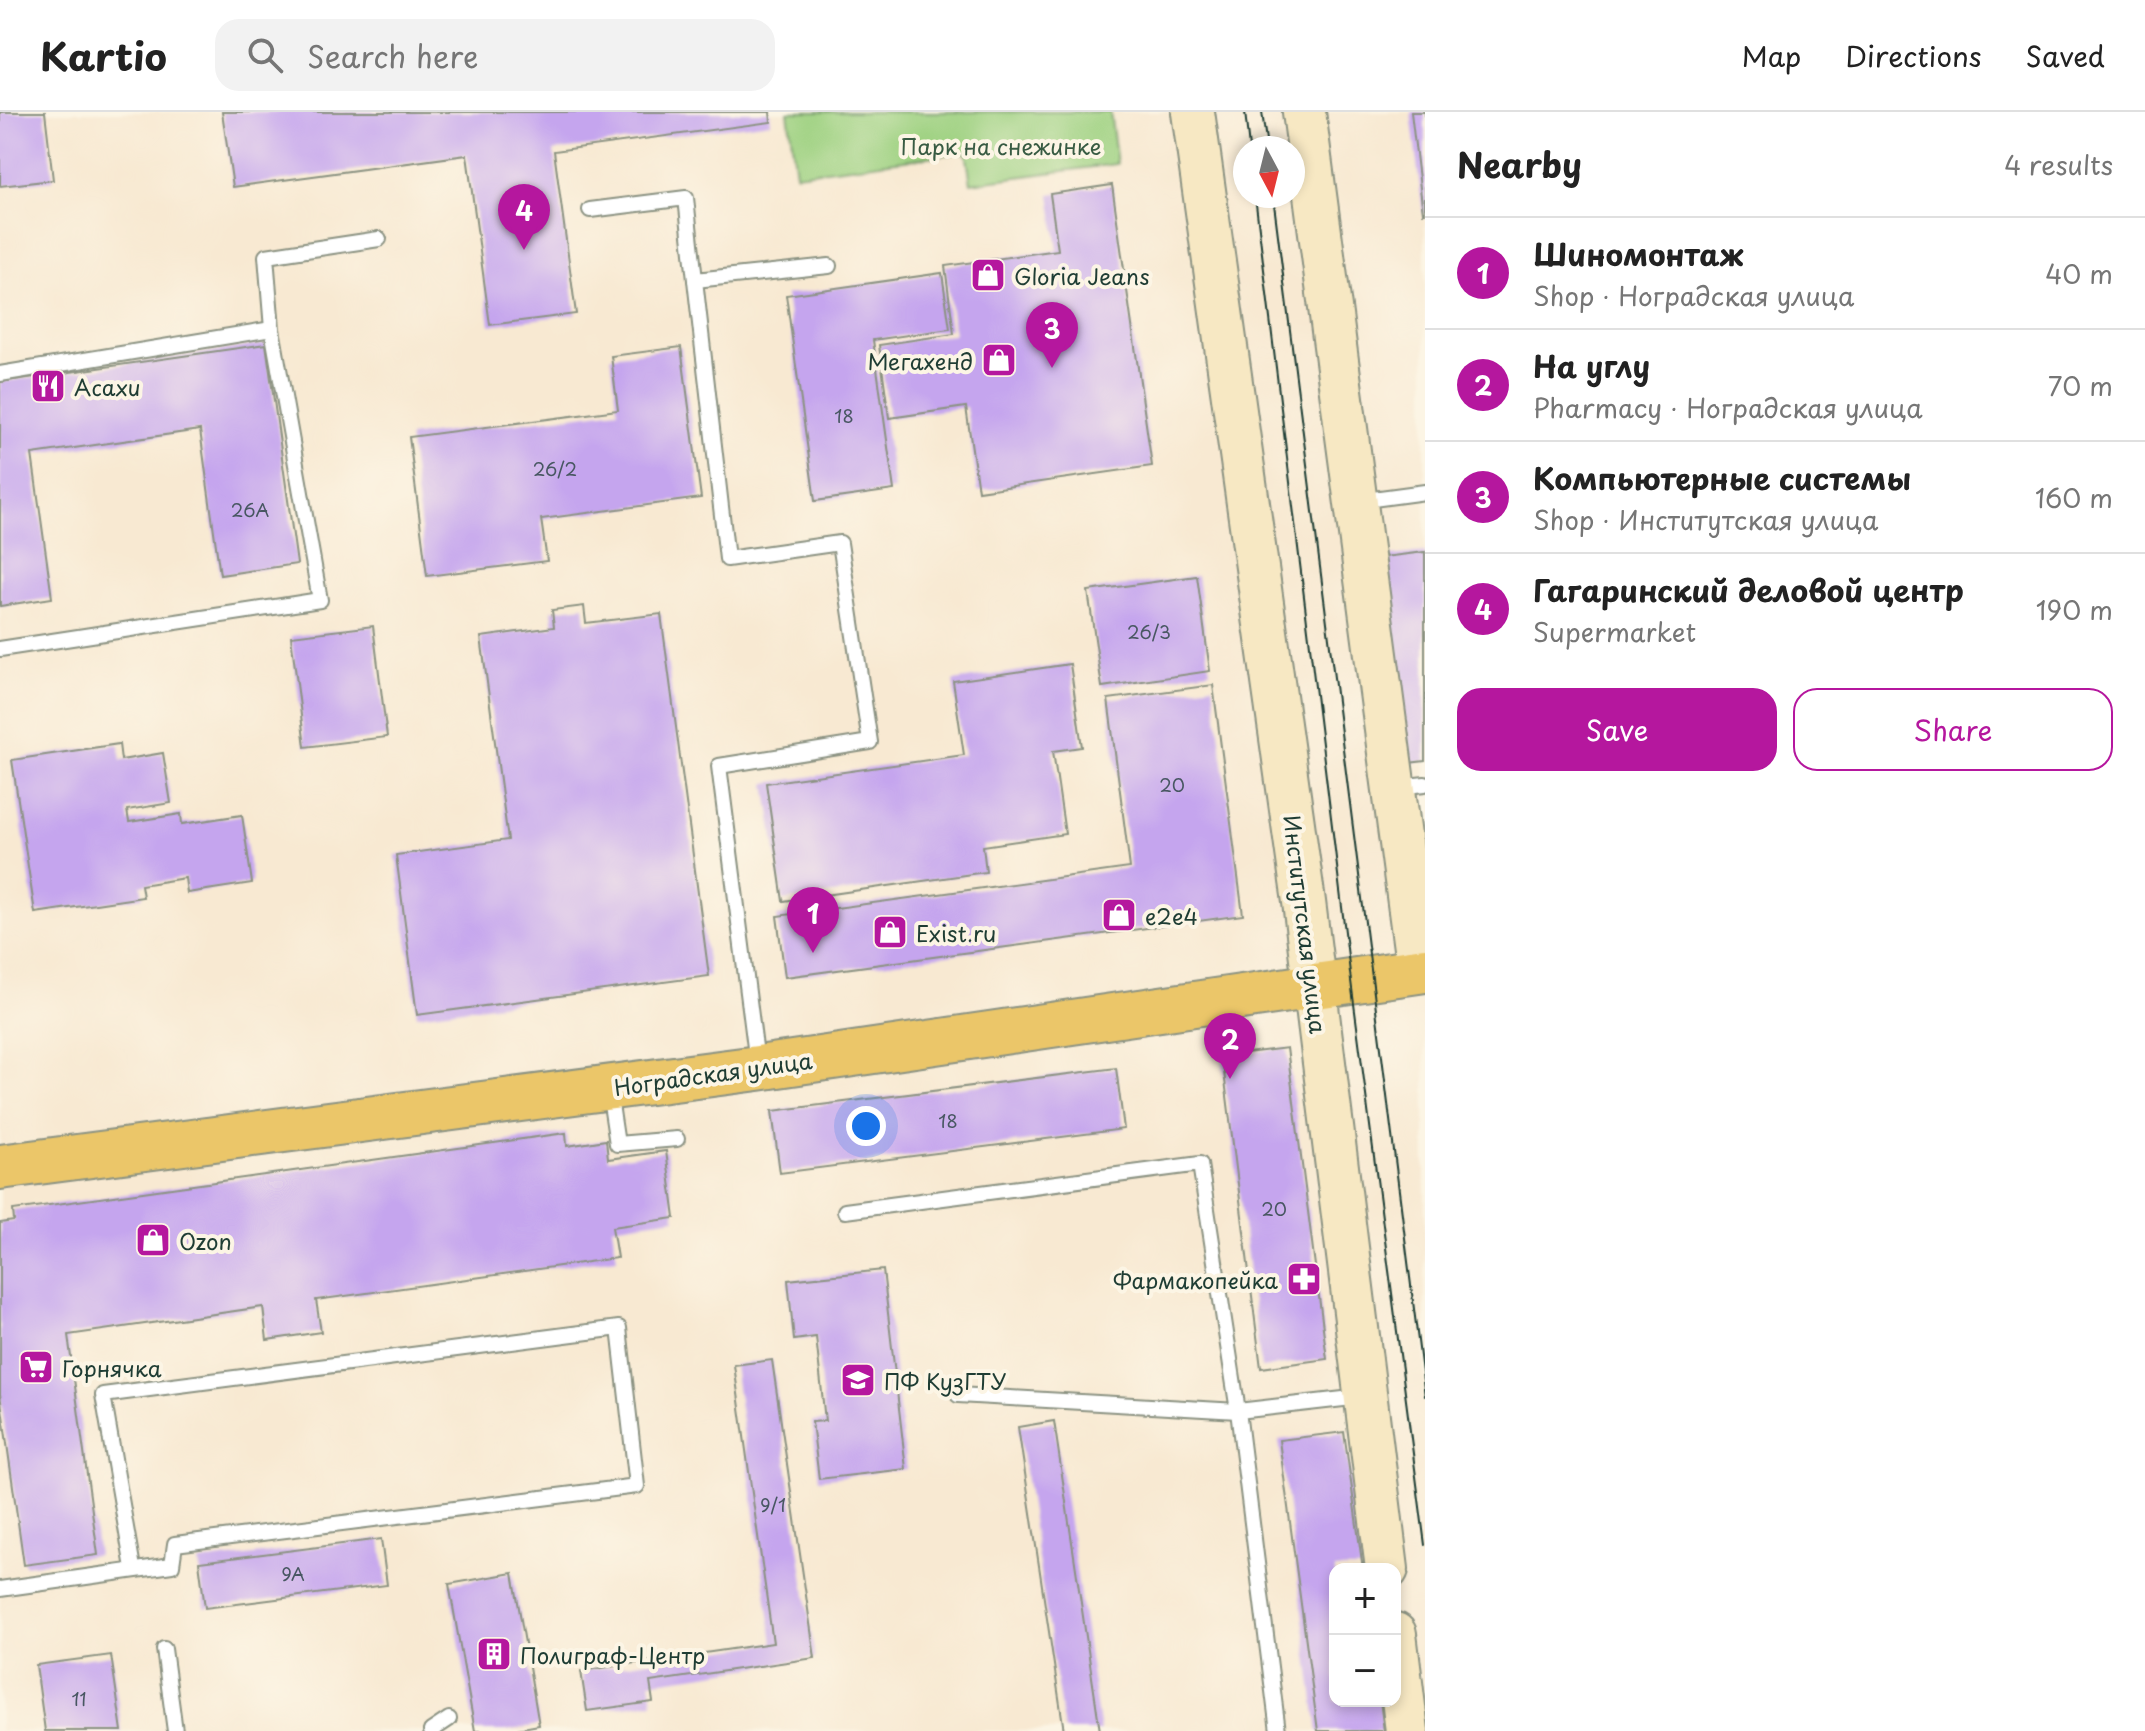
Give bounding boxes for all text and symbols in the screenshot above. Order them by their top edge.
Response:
search box [215,19,775,91]
text: Kartio [40,27,167,84]
icon: search [243,33,287,77]
text: Search here [307,33,478,78]
text: Map [1742,34,1801,77]
text: Directions [1845,34,1982,77]
text: Saved [2026,34,2105,77]
park label: Парк на снежинке [901,129,1101,162]
north arrow [1233,136,1305,208]
text: Nearby [1457,138,1582,190]
text: 4 results [2004,145,2113,184]
pin: 4 [498,184,550,250]
text: Шиномонтаж [1533,231,1743,276]
text: 1 [1477,254,1489,293]
text: 40 m [2045,254,2113,293]
shop icon: Gloria Jeans [969,256,1007,294]
place label: Gloria Jeans [1014,259,1150,292]
text: Shop · Ноградская улица [1533,276,1854,315]
pin: 3 [1026,302,1078,368]
shop icon: Мегахенд [980,341,1018,379]
text: На углу [1533,343,1650,388]
place label: Мегахенд [867,344,973,377]
text: 2 [1474,366,1492,405]
text: 70 m [2048,366,2113,405]
restaurant icon: Асахи [29,367,67,405]
place label: Асахи [74,370,141,403]
text: Pharmacy · Ноградская улица [1533,388,1923,427]
house number: 18 [834,402,854,429]
house number: 26/2 [533,455,577,482]
text: Компьютерные системы [1533,455,1911,500]
text: 3 [1474,478,1492,517]
text: 160 m [2035,478,2113,517]
house number: 26А [231,496,269,523]
text: Shop · Институтская улица [1533,500,1878,539]
text: Гагаринский деловой центр [1533,567,1964,612]
text: 4 [1474,590,1492,629]
text: 190 m [2036,590,2113,629]
text: Supermarket [1533,612,1696,651]
house number: 26/3 [1127,618,1171,645]
button: Save [1457,688,1777,771]
button: Share [1793,688,2113,771]
house number: 20 [1159,771,1185,798]
street label: Институтская улица [1276,813,1336,1035]
pin: 1 [787,887,839,953]
shop icon: e2e4 [1100,896,1138,934]
place label: e2e4 [1145,899,1198,932]
shop icon: Exist.ru [871,913,909,951]
place label: Exist.ru [916,916,996,949]
pin: 2 [1204,1013,1256,1079]
street label: Ноградская улица [612,1043,814,1103]
your location [846,1106,886,1146]
house number: 18 [938,1107,958,1134]
house number: 20 [1261,1195,1287,1222]
shop icon: Ozon [134,1221,172,1259]
place label: Ozon [179,1224,232,1257]
pharmacy icon: Фармакопейка [1285,1260,1323,1298]
place label: Фармакопейка [1113,1263,1278,1296]
supermarket icon: Горнячка [17,1348,55,1386]
place label: Горнячка [62,1351,162,1384]
school or university icon: ПФ КузГТУ [839,1361,877,1399]
place label: ПФ КузГТУ [884,1364,1006,1397]
house number: 9/1 [760,1491,786,1518]
house number: 9А [281,1560,305,1587]
map controls [1329,1563,1401,1707]
button: + [1329,1563,1401,1635]
building icon: Полиграф-Центр [475,1635,513,1673]
button: − [1329,1635,1401,1707]
place label: Полиграф-Центр [520,1638,705,1671]
house number: 11 [71,1685,87,1712]

